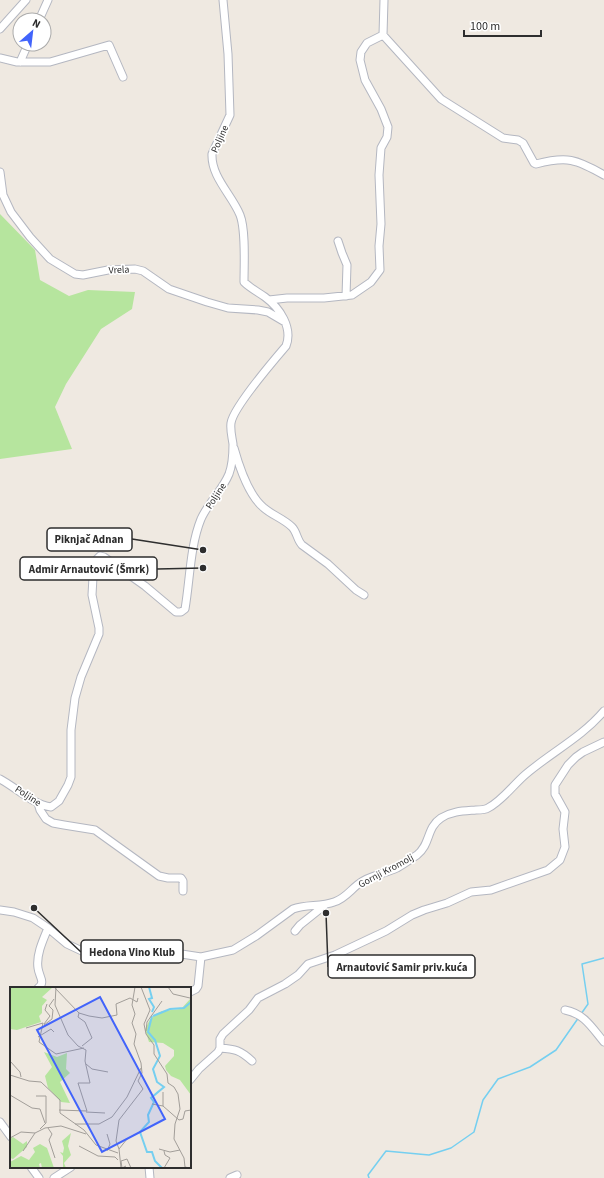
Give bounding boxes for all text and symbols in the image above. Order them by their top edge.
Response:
north arrow [12,12,52,52]
scale bar [464,12,541,38]
text: N [30,15,43,32]
text: 100 m [470,18,500,35]
street label: Poljine [208,123,232,155]
street label: Vrela [108,262,130,278]
street label: Poljine [202,480,230,512]
callout: Piknjač Adnan [47,528,132,551]
text: Piknjač Adnan [54,532,124,547]
callout: Admir Arnautović (Šmrk) [20,557,157,580]
text: Admir Arnautović (Šmrk) [28,562,149,577]
street label: Poljine [12,782,44,810]
street label: Gornji Kromolj [356,851,416,891]
callout: Hedona Vino Klub [81,940,183,963]
text: Hedona Vino Klub [89,945,175,960]
callout: Arnautović Samir priv.kuća [328,955,475,978]
text: Arnautović Samir priv.kuća [335,960,468,975]
inset map [10,987,191,1168]

